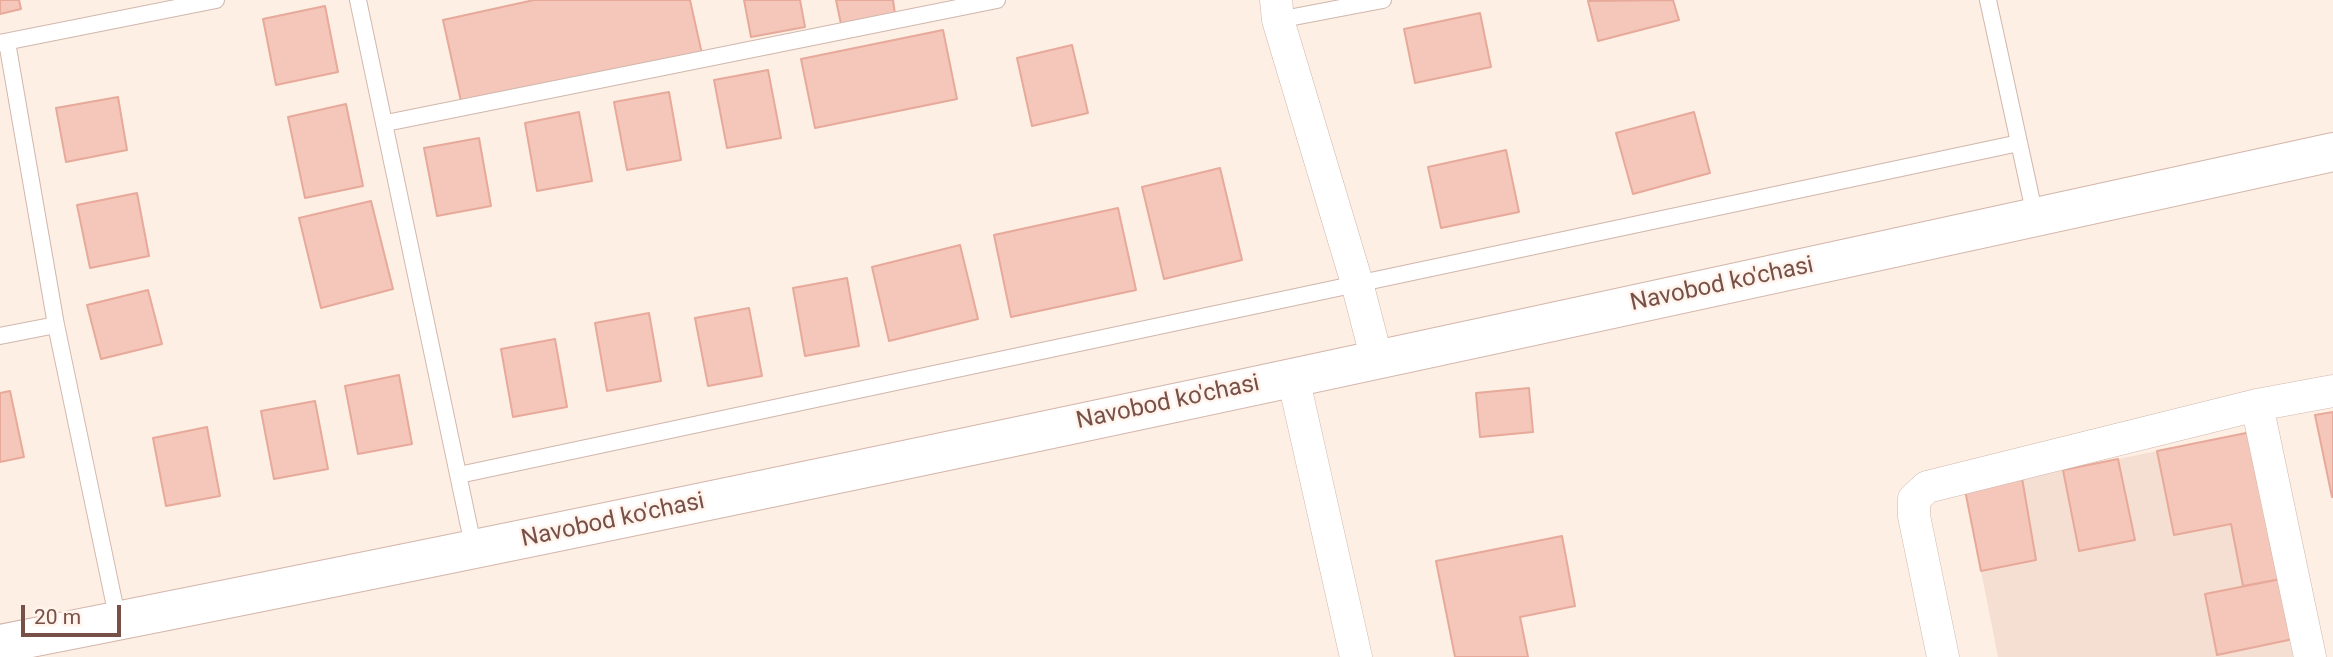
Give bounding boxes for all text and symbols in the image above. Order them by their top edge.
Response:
street label: Navobod ko'chasi [1628,252,1816,318]
street label: Navobod ko'chasi [1074,370,1262,436]
street label: Navobod ko'chasi [519,488,707,554]
scale bar [24,590,124,634]
text: 20 m [34,605,81,629]

